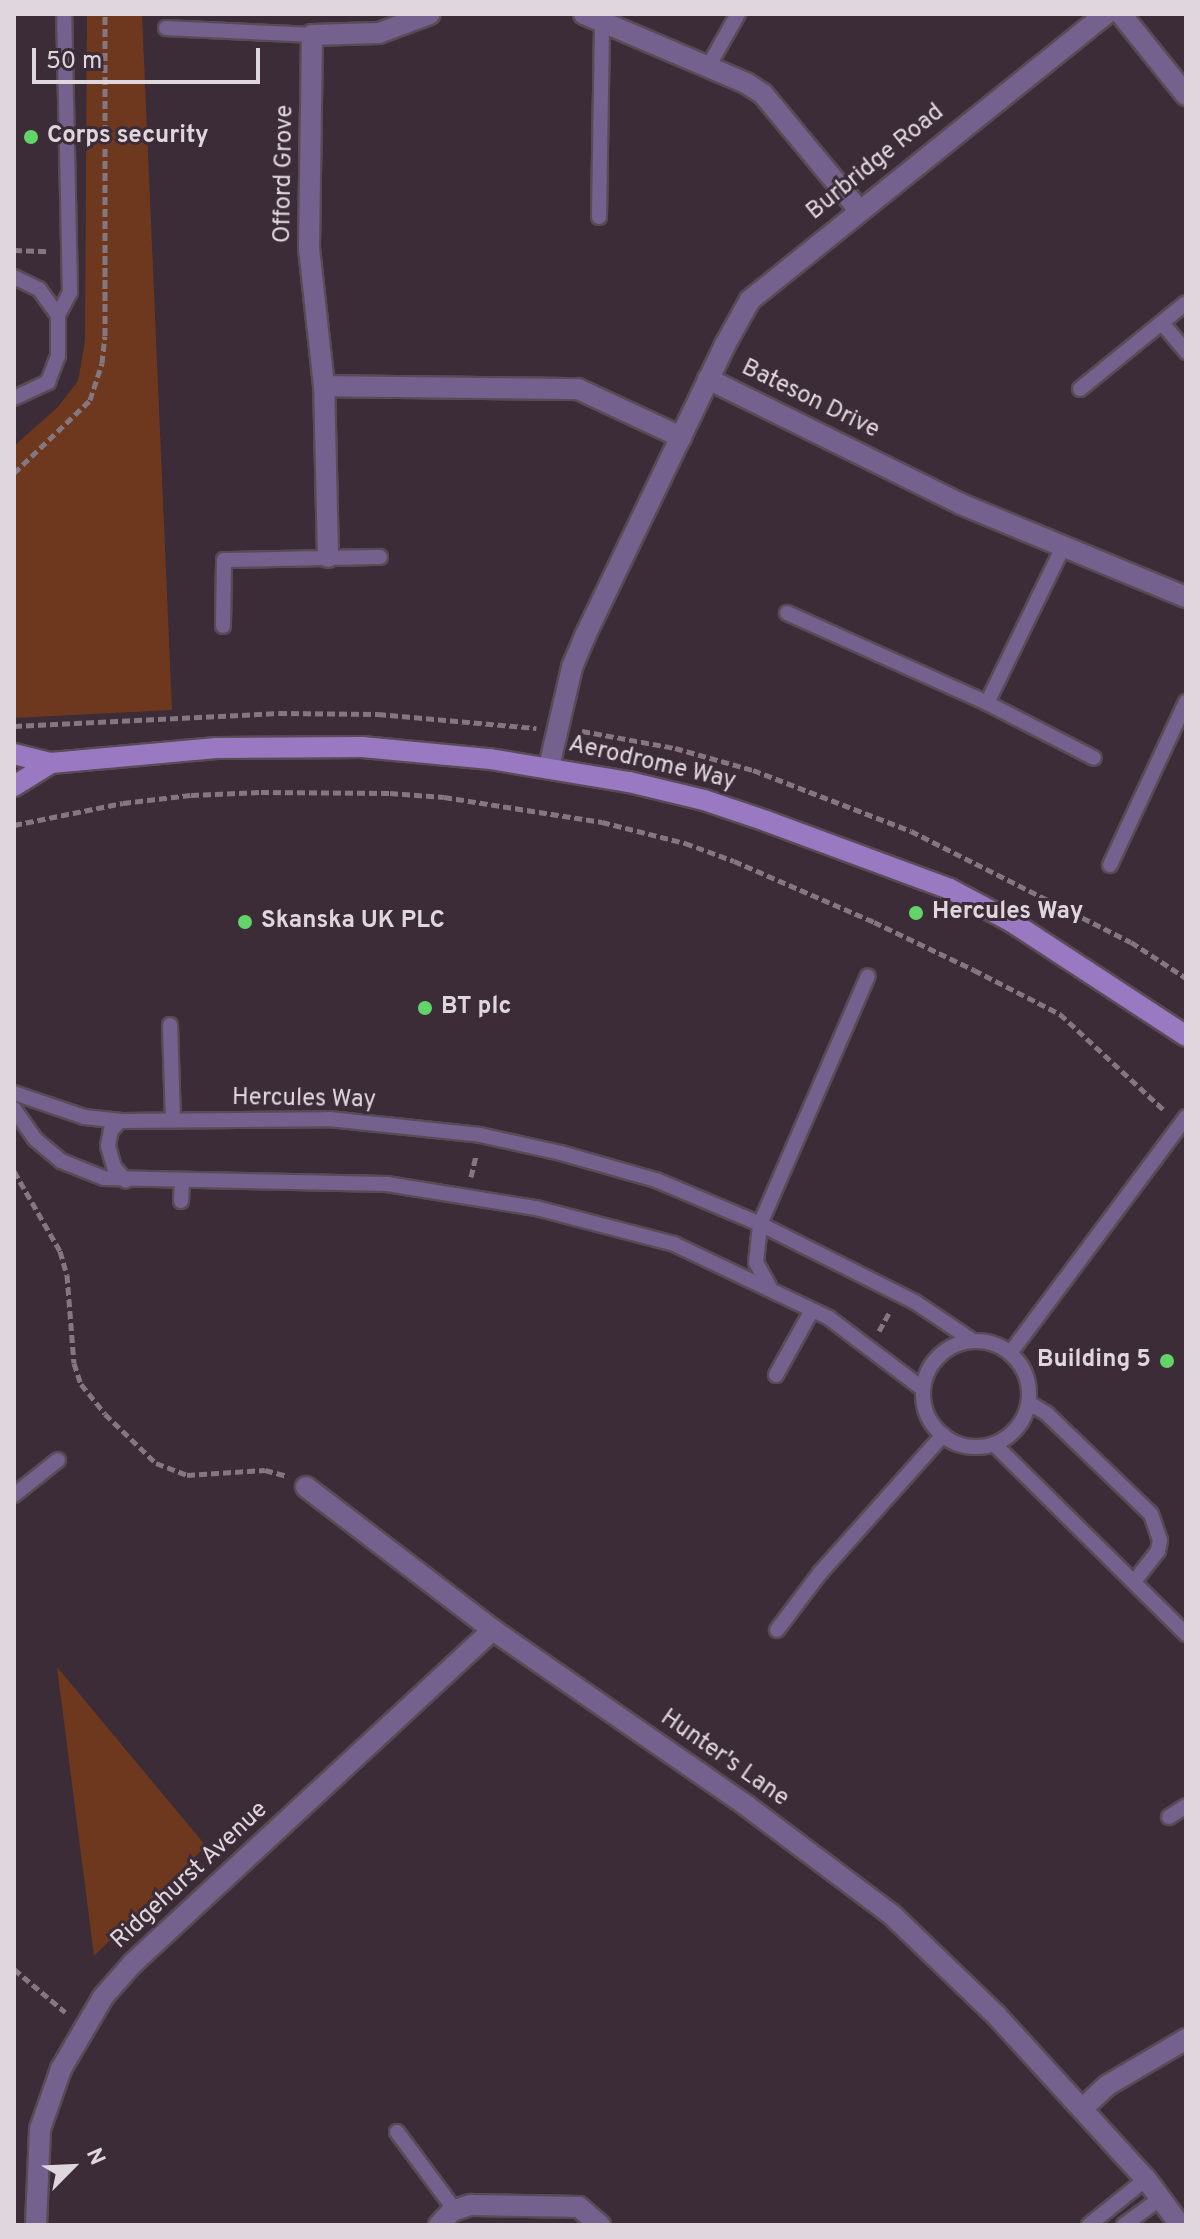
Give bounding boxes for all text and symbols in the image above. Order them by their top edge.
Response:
scale bar [36,32,264,82]
text: 50 m [46,47,102,77]
street label: Burbridge Road [802,99,950,227]
street label: Offord Grove [269,105,301,243]
place label: Corps security [47,123,209,151]
marker: Corps security [22,128,40,146]
street label: Bateson Drive [736,354,884,446]
street label: Aerodrome Way [565,731,739,797]
place label: Hercules Way [932,899,1083,927]
marker: Hercules Way [907,904,925,922]
place label: Skanska UK PLC [261,908,445,936]
marker: Skanska UK PLC [236,913,254,931]
place label: BT plc [441,994,511,1022]
marker: BT plc [416,999,434,1017]
street label: Hercules Way [231,1084,377,1116]
place label: Building 5 [1037,1347,1151,1375]
marker: Building 5 [1158,1352,1176,1370]
street label: Hunter's Lane [654,1704,794,1814]
street label: Ridgehurst Avenue [106,1796,274,1956]
north arrow [32,2127,112,2207]
text: N [79,2144,110,2170]

